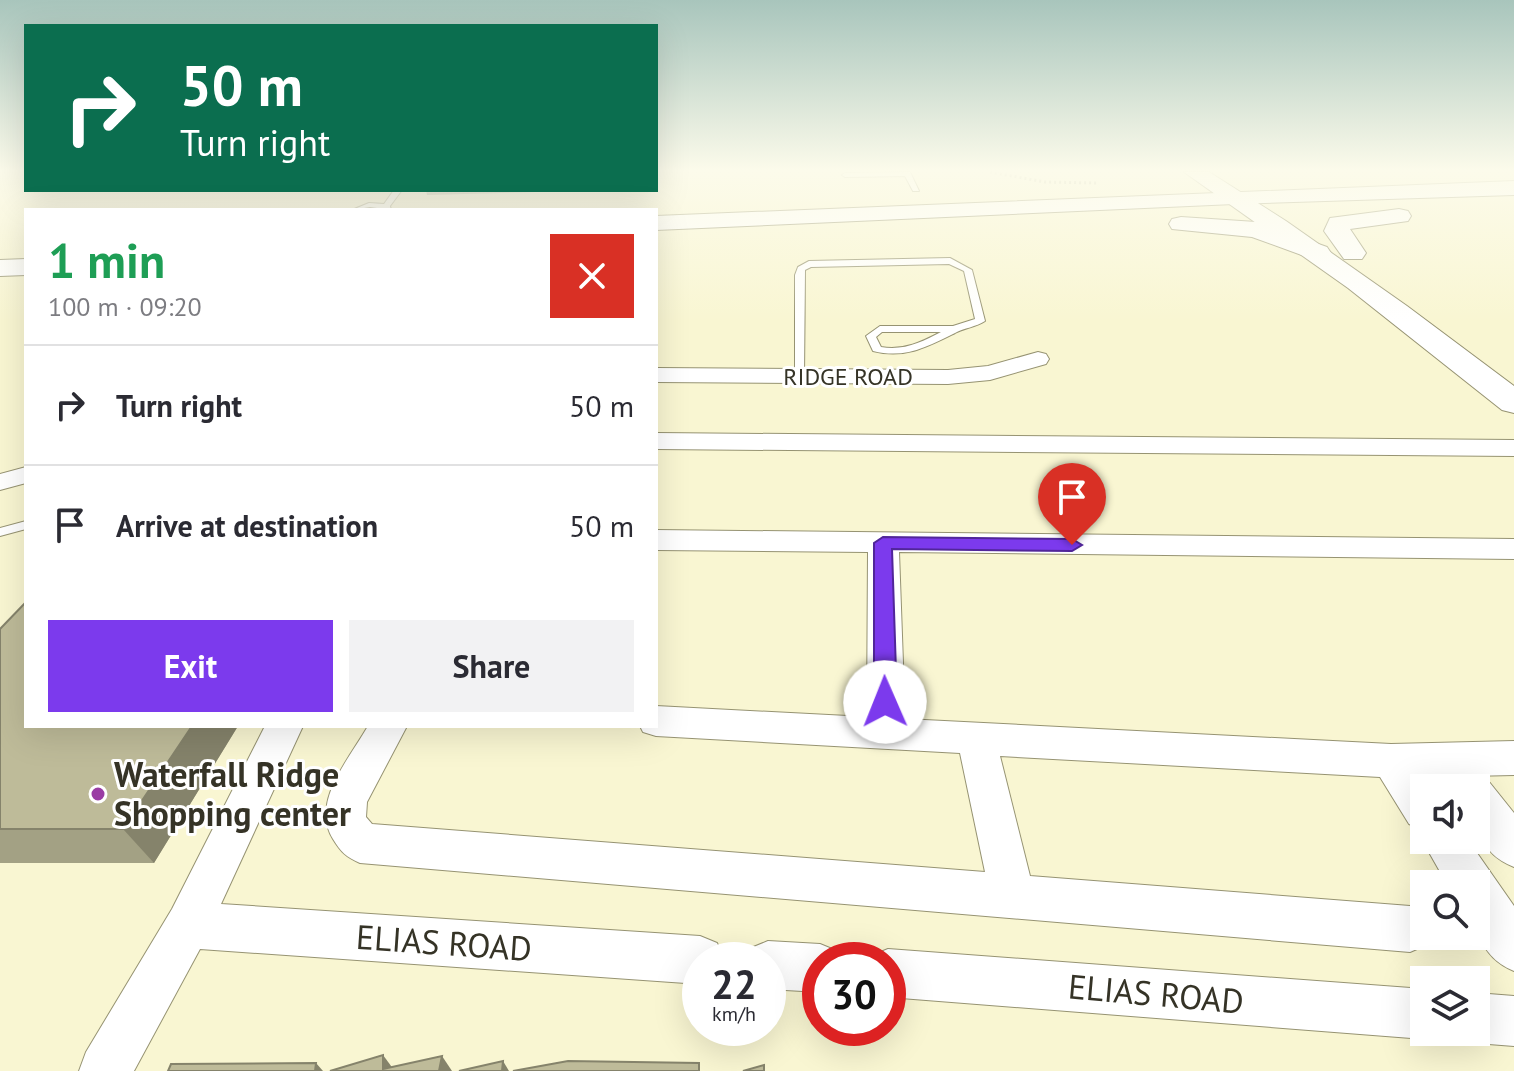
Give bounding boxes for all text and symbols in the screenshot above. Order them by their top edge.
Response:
text: 50 m [180,49,303,121]
icon: right [48,56,152,160]
text: Turn right [180,119,330,166]
text: 1 min [48,229,165,291]
button: close [550,234,634,318]
text: 100 m · 09:20 [48,290,202,323]
street label: RIDGE ROAD [783,361,913,392]
icon: right [48,383,92,427]
text: Turn right [116,386,242,425]
text: 50 m [569,386,634,425]
pin [1038,463,1106,545]
icon: arrive [1050,475,1094,519]
icon: arrive [48,503,92,547]
text: Arrive at destination [116,506,378,545]
text: 50 m [569,506,634,545]
button: Exit [48,620,333,712]
button: Share [349,620,634,712]
position arrow [843,660,927,744]
place label: Waterfall Ridge Shopping center [114,752,351,835]
map controls [1410,774,1490,1046]
button: sound [1410,774,1490,854]
marker: Waterfall Ridge Shopping center [89,785,107,803]
button: search [1410,870,1490,950]
street label: ELIAS ROAD [355,914,533,970]
speed limit sign: 30 [802,942,906,1046]
text: 22 [711,958,757,1010]
street label: ELIAS ROAD [1066,963,1246,1023]
button: layers [1410,966,1490,1046]
text: km/h [712,1001,756,1027]

